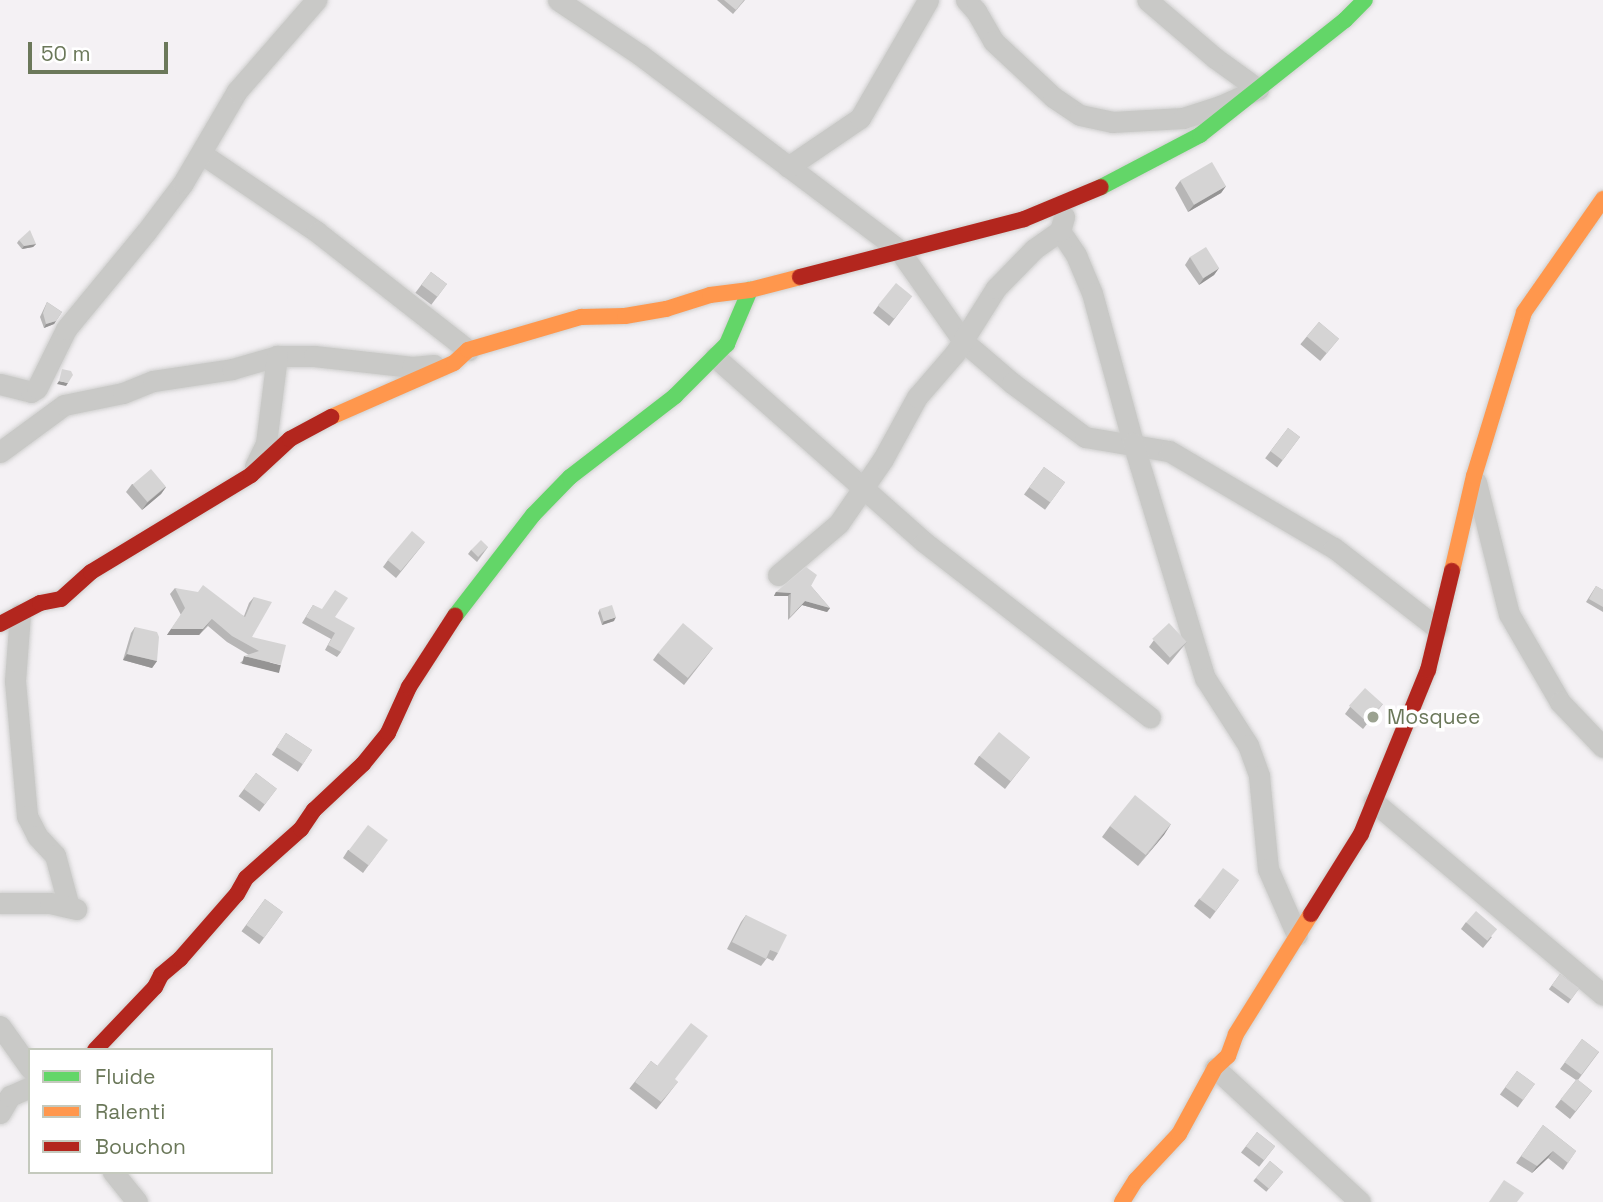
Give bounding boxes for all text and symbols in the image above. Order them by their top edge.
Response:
scale bar [32,28,172,72]
text: 50 m [41,40,91,67]
place label: Mosquee [1387,704,1480,730]
marker: Mosquee [1365,709,1381,725]
legend [28,1048,273,1174]
text: Fluide [95,1063,155,1090]
text: Ralenti [95,1098,165,1125]
text: Bouchon [95,1133,186,1160]

